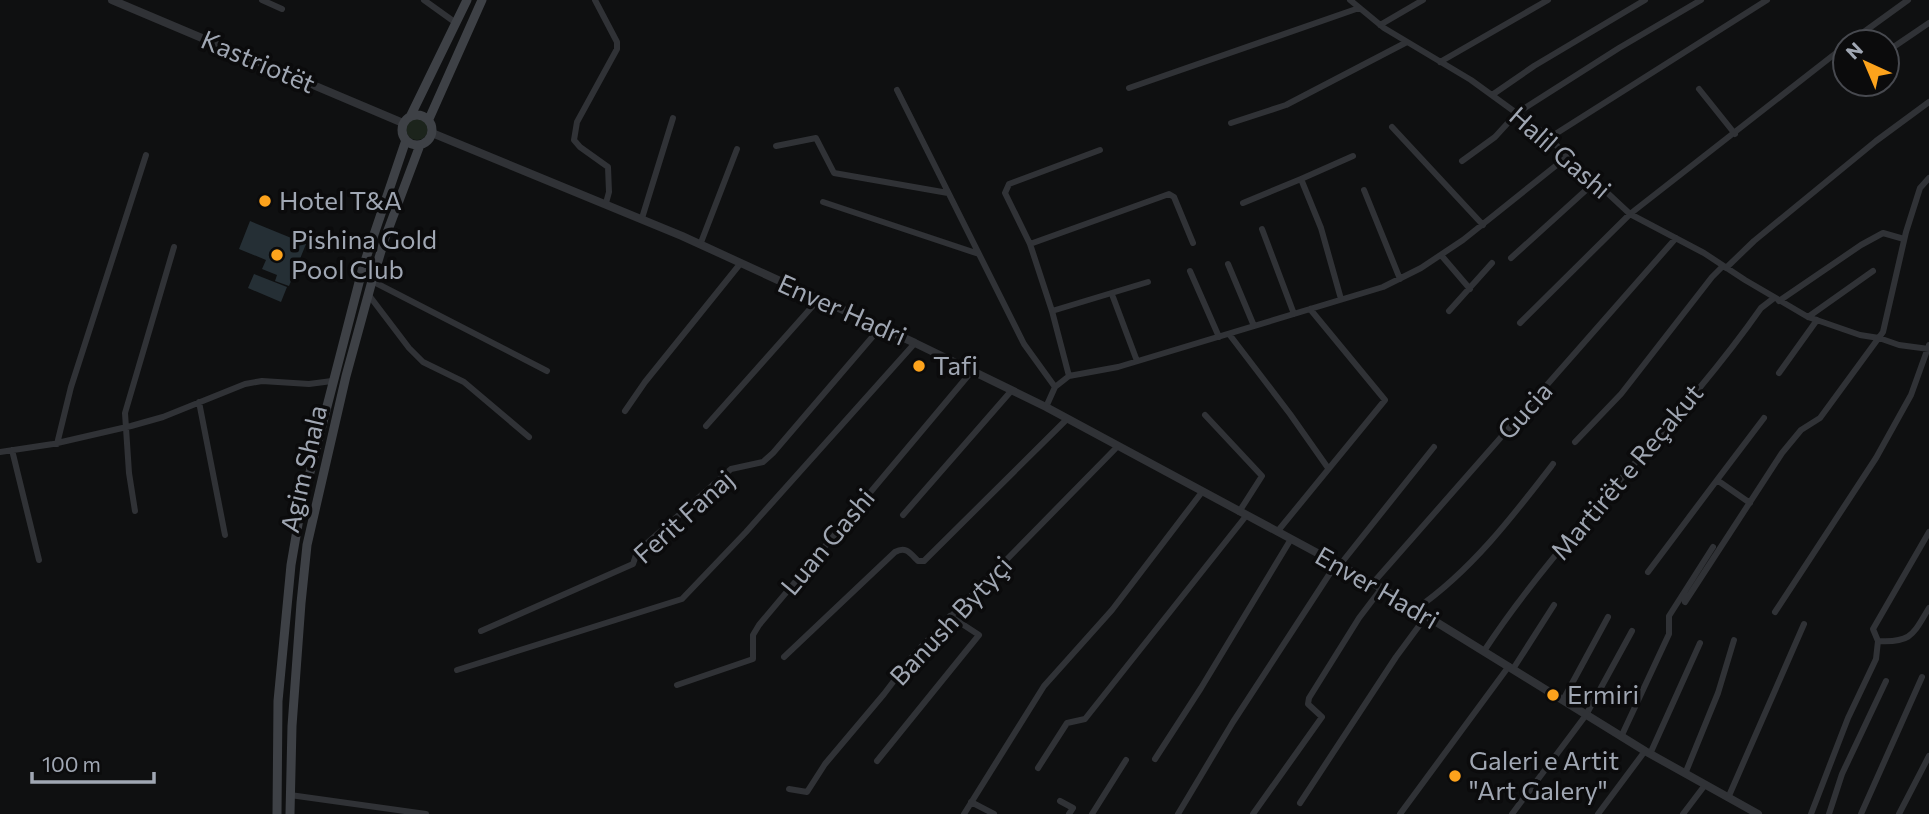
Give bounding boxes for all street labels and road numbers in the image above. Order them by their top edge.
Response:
street label: Kastriotët [197,23,320,98]
street label: Halil Gashi [1504,99,1618,204]
street label: Enver Hadri [774,267,912,351]
street label: Gucia [1490,375,1558,445]
street label: Martirët e Reçakut [1543,377,1708,565]
street label: Agim Shala [273,402,332,535]
street label: Ferit Fanaj [627,463,739,569]
street label: Luan Gashi [774,482,880,600]
street label: Enver Hadri [1311,539,1445,634]
street label: Banush Bytyçi [882,549,1017,691]

